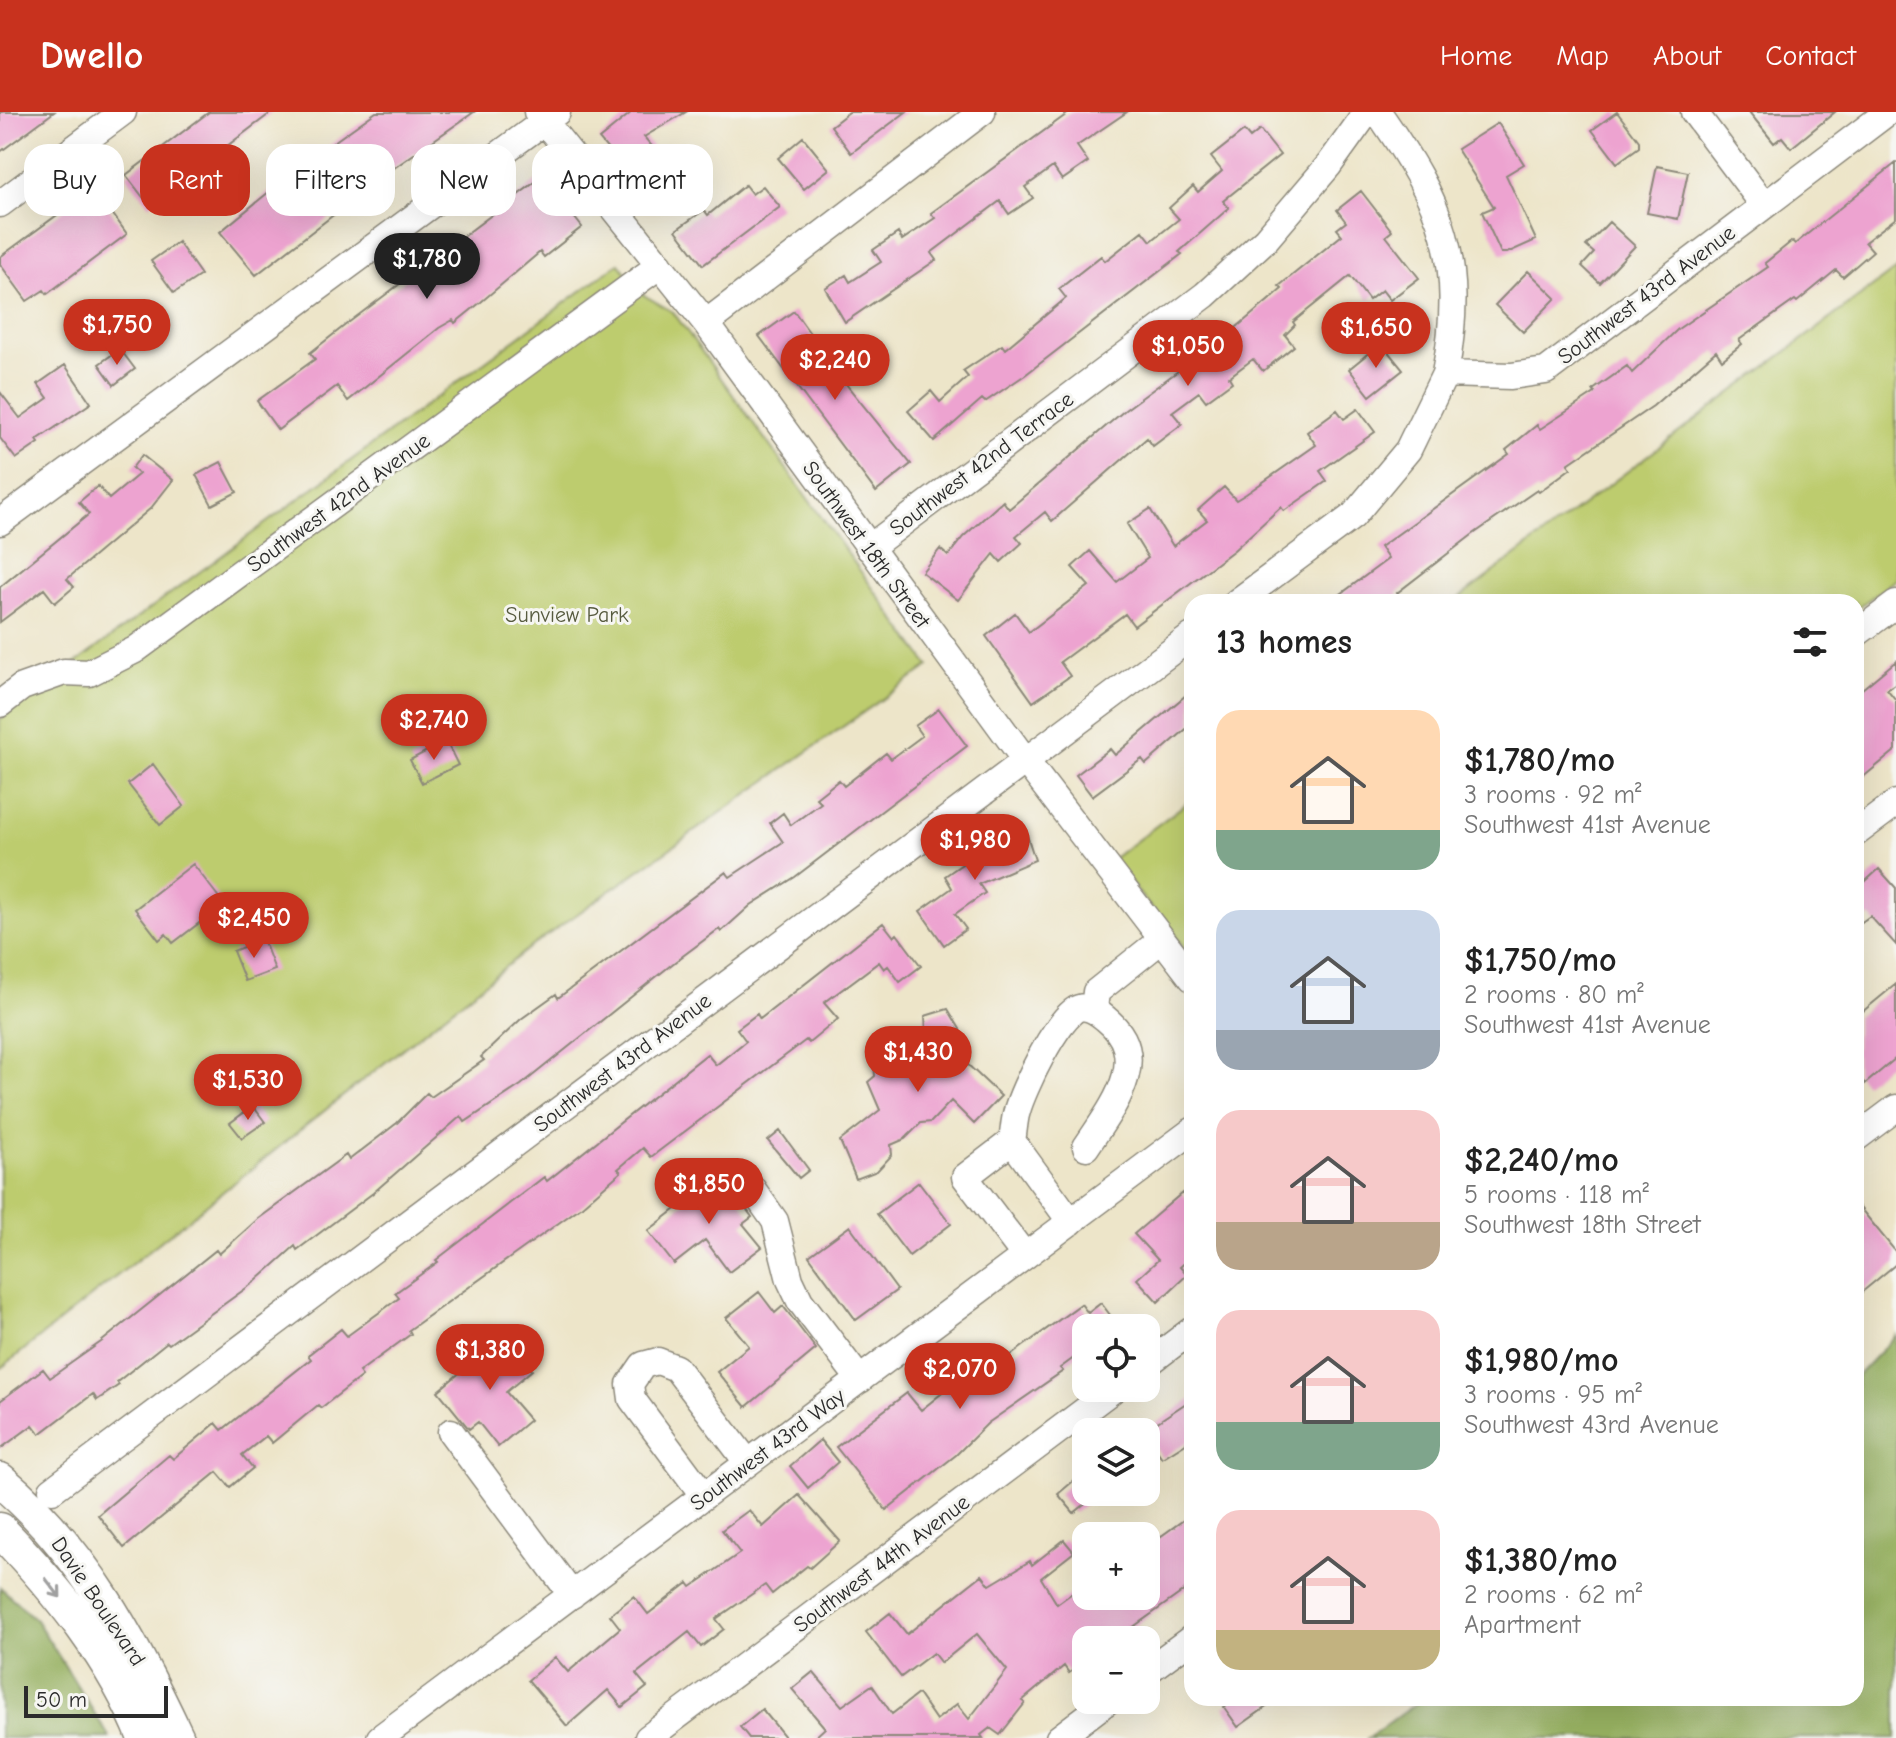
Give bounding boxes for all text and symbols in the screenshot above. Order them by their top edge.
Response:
text: Dwello [40,34,143,78]
text: Home [1440,40,1512,72]
text: Map [1556,40,1609,72]
text: About [1653,40,1721,72]
text: Contact [1765,40,1856,72]
chip: Buy [24,144,124,216]
chip: Rent [140,144,250,216]
chip: Filters [266,144,395,216]
chip: New [411,144,516,216]
chip: Apartment [532,144,713,216]
street label: Southwest 43rd Avenue [1553,220,1740,370]
pin: $1,780 [362,233,492,301]
text: $1,780 [392,244,462,274]
pin: $1,750 [52,299,182,367]
pin: $1,650 [1311,302,1441,370]
text: $1,750 [81,310,153,340]
text: $1,650 [1339,313,1413,343]
pin: $1,050 [1123,320,1253,388]
text: $1,050 [1151,331,1225,361]
pin: $2,240 [770,334,900,402]
text: $2,240 [799,345,871,375]
street label: Southwest 42nd Terrace [884,386,1079,542]
street label: Southwest 42nd Avenue [242,428,435,578]
street label: Southwest 18th Street [797,456,936,634]
park label: Sunview Park [505,602,629,628]
icon: filters [1788,620,1832,664]
text: 13 homes [1216,622,1352,662]
pin: $2,740 [369,694,499,762]
text: $2,740 [399,705,469,735]
text: $1,780/mo [1464,740,1615,780]
icon: home [1280,742,1376,838]
text: 3 rooms · 92 m² [1464,780,1642,810]
text: Southwest 41st Avenue [1464,810,1711,840]
pin: $1,980 [910,814,1040,882]
text: $1,980 [939,825,1011,855]
pin: $2,450 [189,892,319,960]
text: $2,450 [217,903,291,933]
text: $1,750/mo [1464,940,1617,980]
icon: home [1280,942,1376,1038]
text: 2 rooms · 80 m² [1464,980,1644,1010]
street label: Southwest 43rd Avenue [529,988,716,1138]
text: Southwest 41st Avenue [1464,1010,1711,1040]
pin: $1,430 [853,1026,983,1094]
text: $1,430 [883,1037,953,1067]
pin: $1,530 [183,1054,313,1122]
text: $1,530 [212,1065,284,1095]
text: $2,240/mo [1464,1140,1619,1180]
icon: home [1280,1142,1376,1238]
pin: $1,850 [644,1158,774,1226]
text: $1,850 [673,1169,745,1199]
text: 5 rooms · 118 m² [1464,1180,1649,1210]
text: Southwest 18th Street [1464,1210,1701,1240]
map controls [1072,1314,1160,1714]
button: locate [1072,1314,1160,1402]
pin: $1,380 [425,1324,555,1392]
text: $1,380 [454,1335,526,1365]
text: $1,980/mo [1464,1340,1619,1380]
icon: home [1280,1342,1376,1438]
pin: $2,070 [895,1343,1025,1411]
text: $2,070 [922,1354,998,1384]
text: 3 rooms · 95 m² [1464,1380,1642,1410]
street label: Southwest 43rd Way [685,1383,850,1517]
text: Southwest 43rd Avenue [1464,1410,1719,1440]
button: layers [1072,1418,1160,1506]
street label: Southwest 44th Avenue [789,1489,975,1638]
button: + [1072,1522,1160,1610]
street label: Davie Boulevard [45,1532,151,1671]
text: $1,380/mo [1464,1540,1617,1580]
icon: home [1280,1542,1376,1638]
one-way arrow [44,1576,61,1598]
text: 2 rooms · 62 m² [1464,1580,1642,1610]
text: Apartment [1464,1610,1580,1640]
button: − [1072,1626,1160,1714]
scale bar [24,1682,168,1718]
text: 50 m [36,1687,87,1713]

